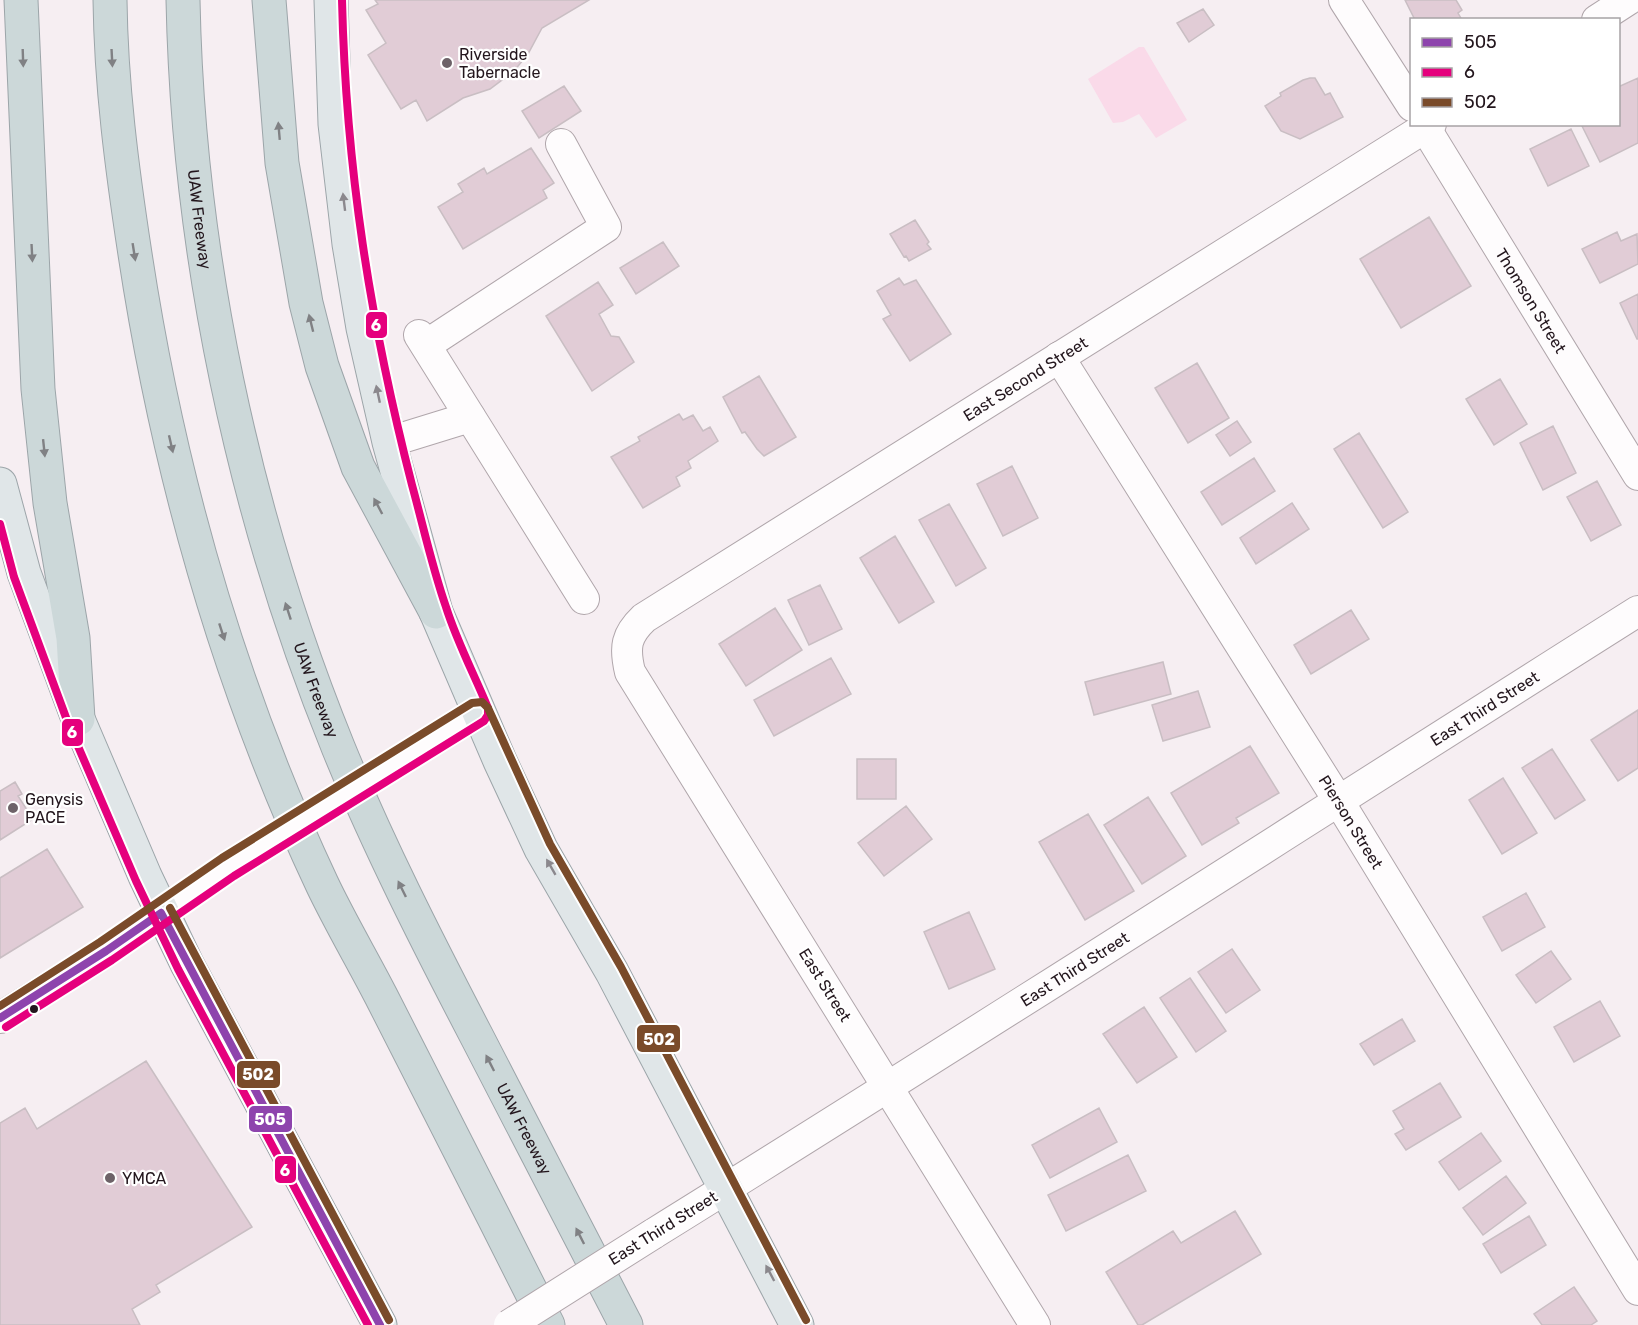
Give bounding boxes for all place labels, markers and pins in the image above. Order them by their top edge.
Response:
place label: Riverside Tabernacle [459,45,540,82]
marker: Riverside Tabernacle [440,56,454,70]
place label: Genysis PACE [25,790,83,827]
marker: Genysis PACE [6,801,20,815]
unlabelled marker [28,1003,40,1015]
place label: YMCA [122,1169,167,1188]
marker: YMCA [103,1171,117,1185]

